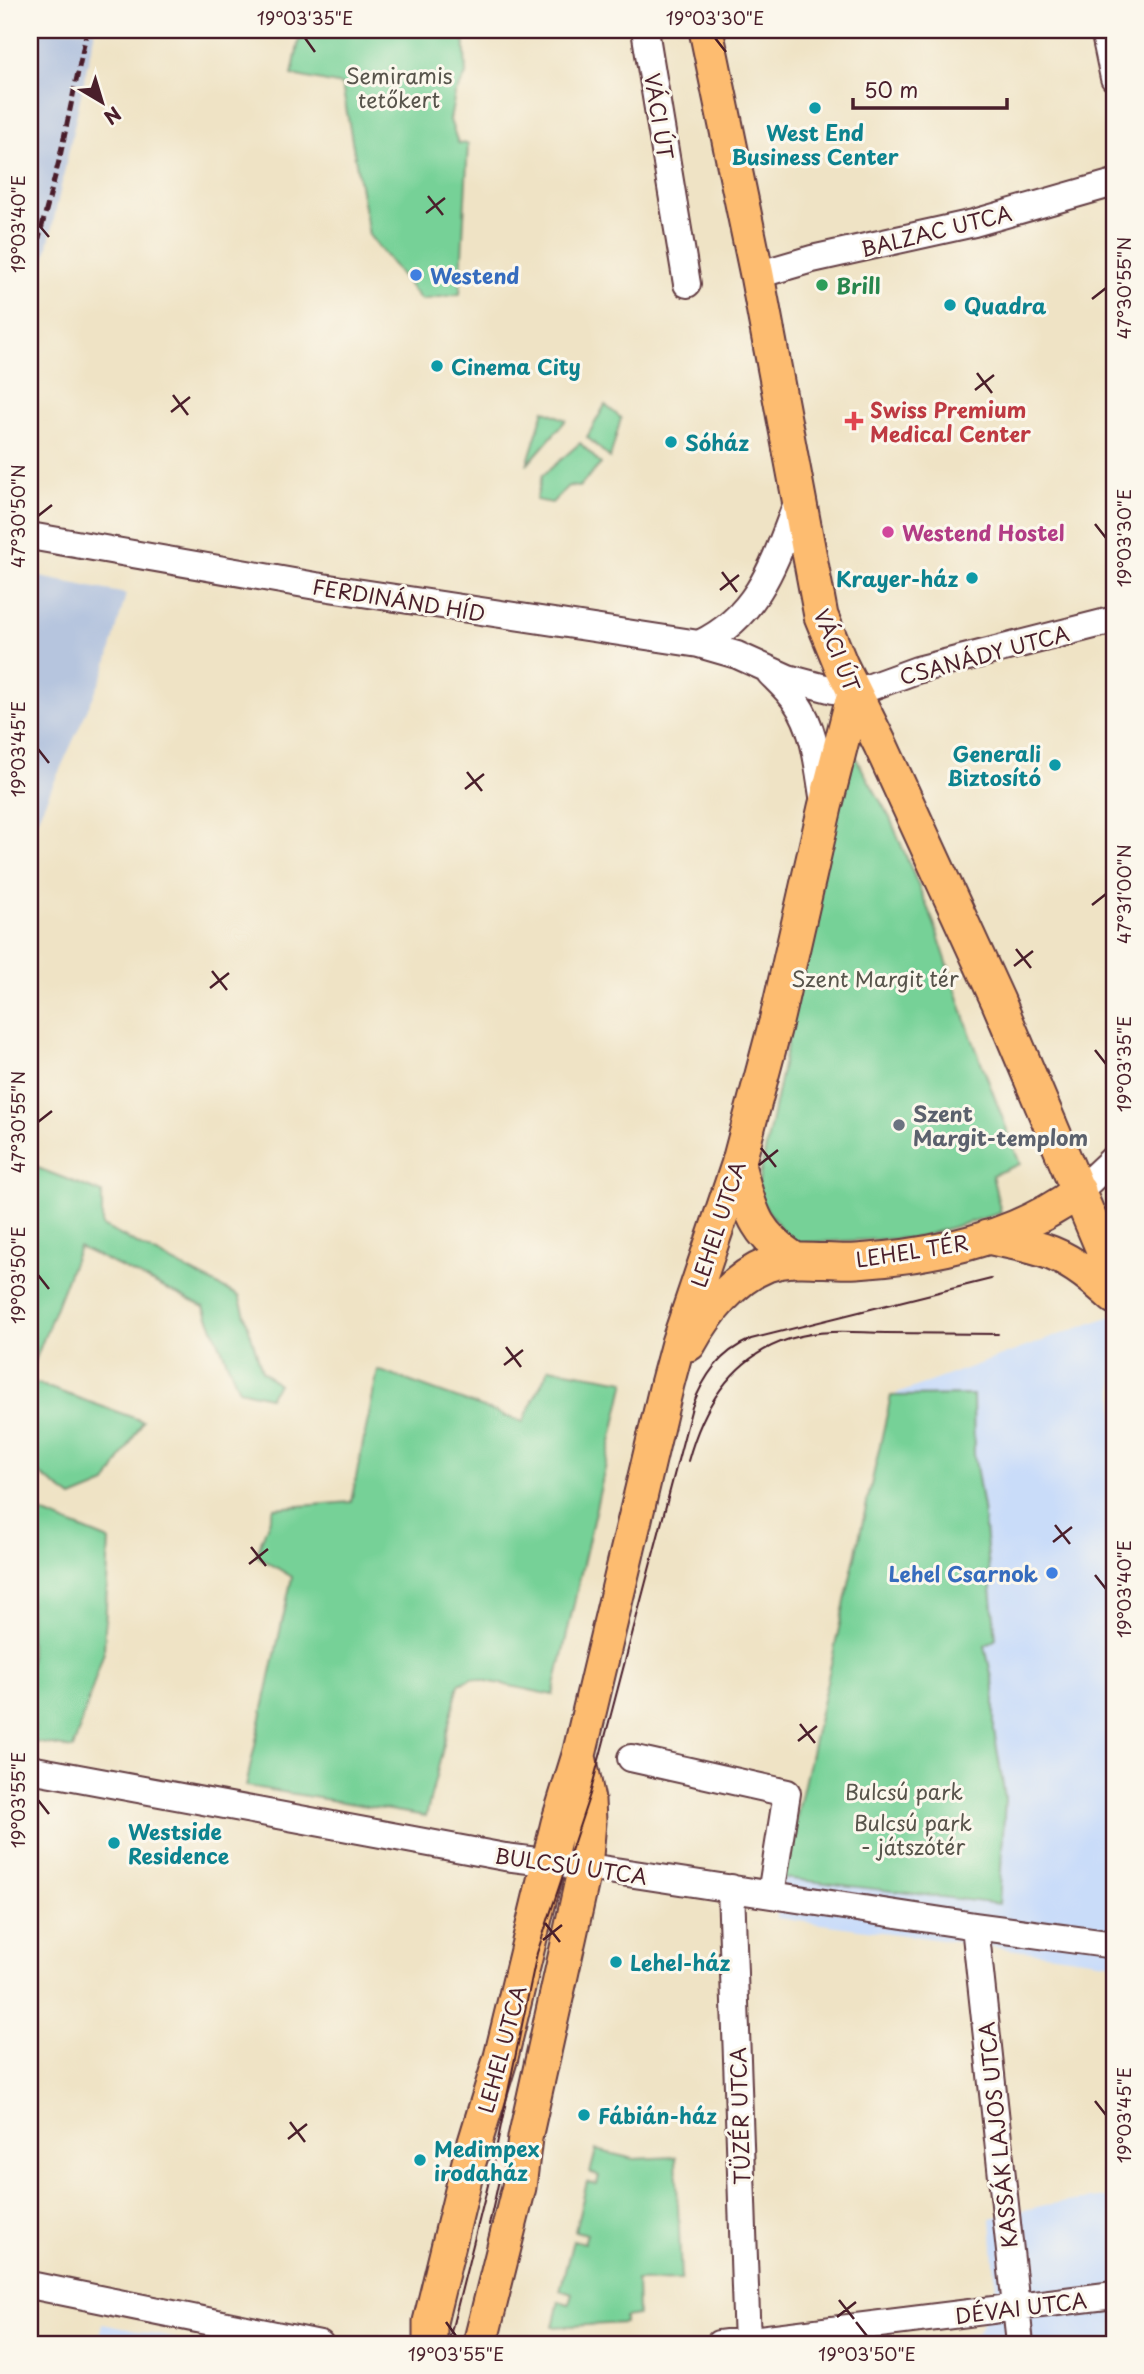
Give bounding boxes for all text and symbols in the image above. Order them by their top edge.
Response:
text: 19°03'35"E [257,4,353,31]
text: 19°03'30"E [666,4,764,31]
park label: Semiramis tetőkert [345,59,453,115]
north arrow [66,66,136,136]
scale bar [853,66,1007,110]
street label: VÁCI ÚT [637,71,683,162]
text: 50 m [864,73,918,105]
marker: West End Business Center [807,100,823,116]
text: N [99,101,128,132]
place label: West End Business Center [731,116,899,172]
text: 19°03'40"E [4,175,31,273]
street label: BALZAC UTCA [857,196,1015,264]
text: 47°30'55"N [1110,237,1137,339]
place label: Westend [430,259,519,291]
marker: Westend [408,267,424,283]
place label: Brill [836,269,880,301]
marker: Brill [814,277,830,293]
place label: Quadra [964,289,1047,321]
marker: Quadra [942,297,958,313]
place label: Cinema City [451,350,581,382]
marker: Cinema City [429,358,445,374]
place label: Swiss Premium Medical Center [870,393,1031,449]
marker: Swiss Premium Medical Center [844,411,864,431]
place label: Sóház [685,426,749,458]
marker: Sóház [663,434,679,450]
text: 47°30'50"N [4,464,31,568]
text: 19°03'30"E [1110,489,1137,587]
place label: Westend Hostel [902,516,1065,548]
marker: Westend Hostel [880,524,896,540]
place label: Krayer-ház [836,562,958,594]
street label: FERDINÁND HÍD [310,570,488,628]
marker: Krayer-ház [964,570,980,586]
street label: VÁCI ÚT [807,604,869,697]
street label: CSANÁDY UTCA [896,616,1073,692]
text: 19°03'45"E [4,701,31,797]
place label: Generali Biztosító [947,737,1041,793]
marker: Generali Biztosító [1047,757,1063,773]
text: 47°31'00"N [1110,844,1137,944]
park label: Szent Margit tér [791,962,959,994]
text: 19°03'35"E [1110,1016,1137,1112]
text: 47°30'55"N [4,1071,31,1173]
place label: Szent Margit-templom [913,1097,1088,1153]
marker: Szent Margit-templom [891,1117,907,1133]
street label: LEHEL UTCA [682,1157,753,1291]
street label: LEHEL TÉR [853,1225,971,1275]
text: 19°03'50"E [4,1226,31,1324]
text: 19°03'40"E [1110,1540,1137,1638]
place label: Lehel Csarnok [888,1557,1039,1589]
marker: Lehel Csarnok [1044,1565,1060,1581]
text: 19°03'55"E [4,1752,31,1848]
park label: Bulcsú park [845,1775,963,1807]
park label: Bulcsú park - játszótér [854,1806,972,1862]
place label: Westside Residence [128,1815,229,1871]
marker: Westside Residence [106,1835,122,1851]
street label: BULCSÚ UTCA [493,1838,649,1892]
place label: Lehel-ház [630,1946,730,1978]
marker: Lehel-ház [608,1954,624,1970]
street label: LEHEL UTCA [469,1981,533,2116]
street label: KASSÁK LAJOS UTCA [969,2020,1025,2250]
street label: TÜZÉR UTCA [721,2047,757,2185]
text: 19°03'45"E [1110,2067,1137,2163]
place label: Fábián-ház [598,2099,717,2131]
marker: Fábián-ház [576,2107,592,2123]
place label: Medimpex irodaház [434,2132,540,2188]
marker: Medimpex irodaház [412,2152,428,2168]
street label: DÉVAI UTCA [953,2283,1089,2331]
text: 19°03'55"E [408,2340,504,2367]
text: 19°03'50"E [818,2340,916,2367]

